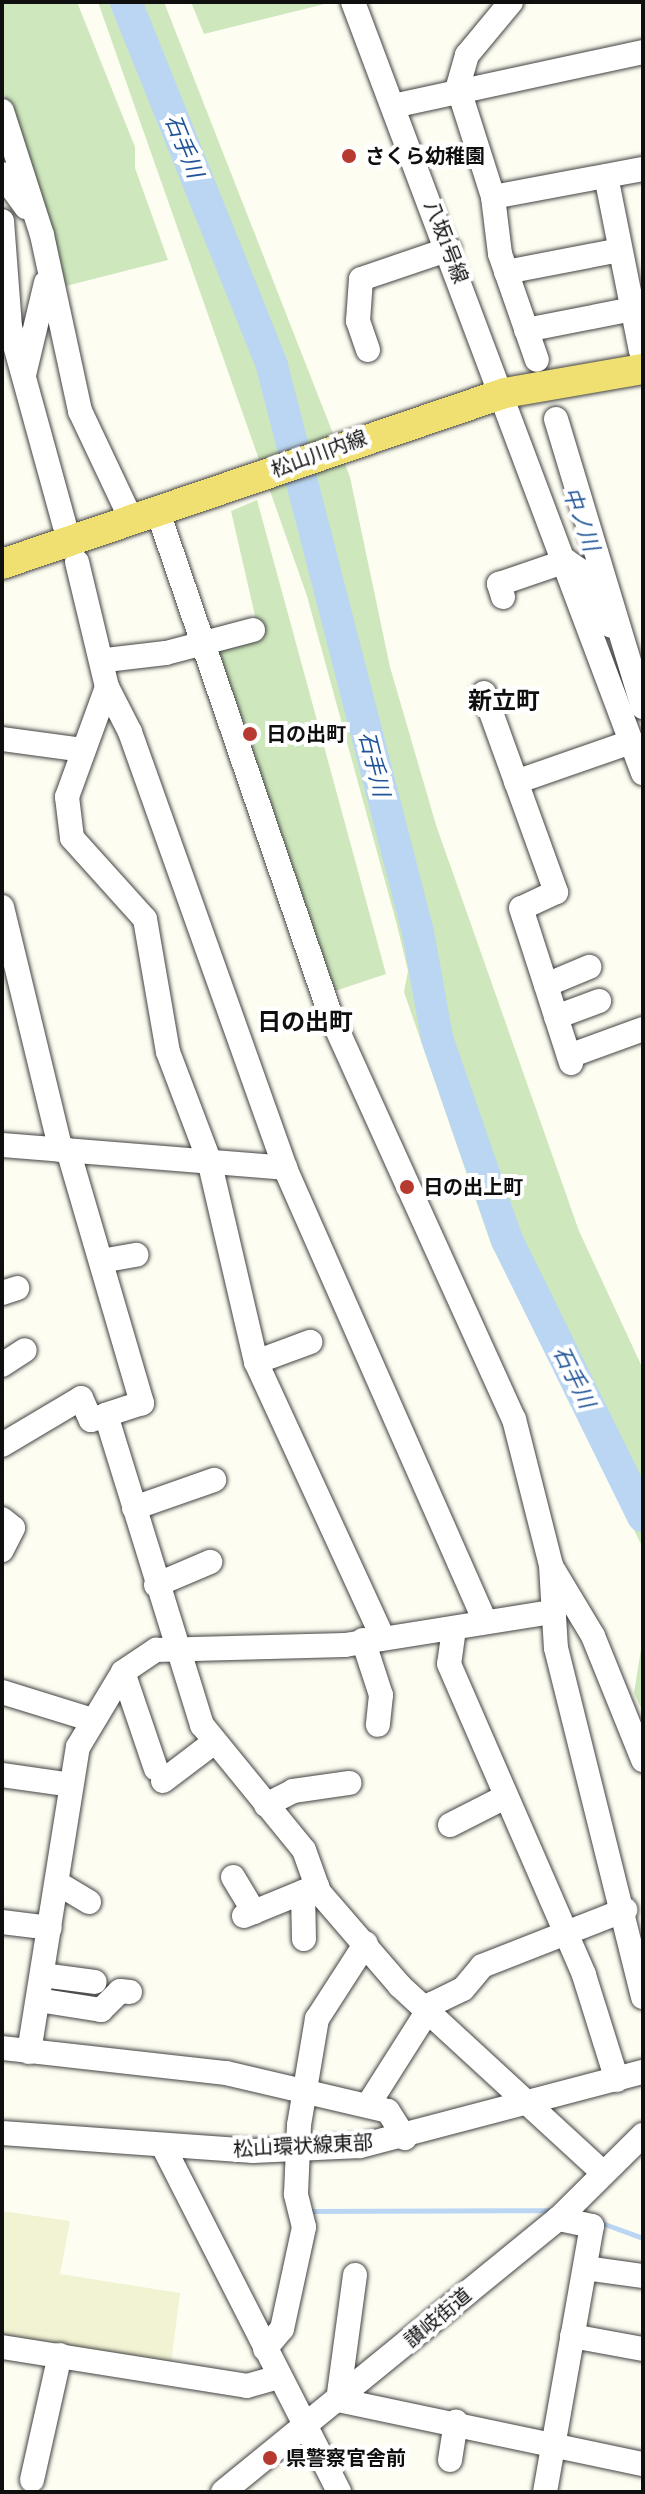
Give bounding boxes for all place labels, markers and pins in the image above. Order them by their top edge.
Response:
place label: さくら幼稚園 [365,144,485,168]
marker: さくら幼稚園 [340,147,358,165]
place label: 日の出町 [266,722,346,746]
marker: 日の出町 [241,725,259,743]
place label: 日の出上町 [423,1175,523,1199]
marker: 日の出上町 [398,1178,416,1196]
place label: 県警察官舎前 [286,2446,406,2470]
marker: 県警察官舎前 [261,2449,279,2467]

